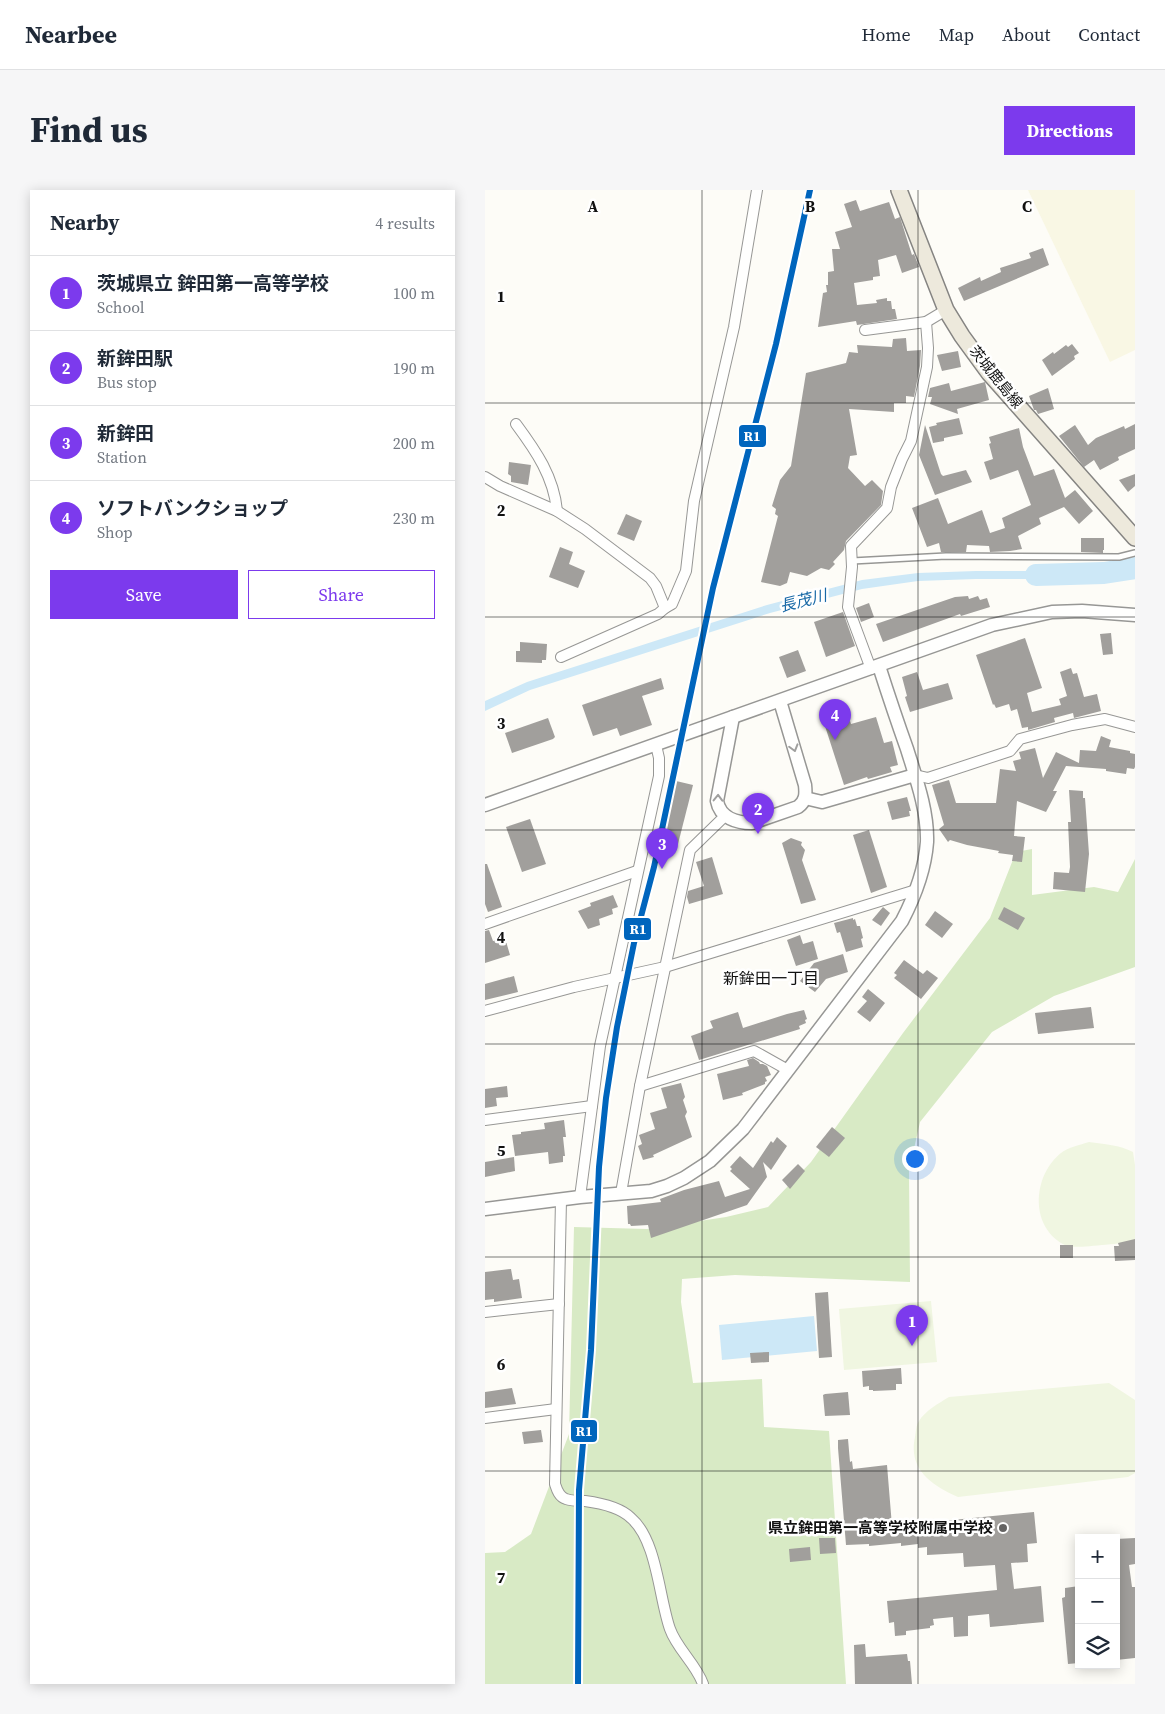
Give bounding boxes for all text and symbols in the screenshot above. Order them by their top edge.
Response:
text: Nearbee [25,18,117,51]
text: Home [862,22,911,47]
text: Map [939,22,974,47]
text: About [1002,22,1050,47]
text: Contact [1078,22,1140,47]
text: Find us [30,106,148,154]
button: Directions [1004,106,1135,155]
text: A [588,195,599,217]
text: B [805,195,816,217]
text: C [1022,195,1032,217]
text: Nearby [50,208,120,237]
text: 4 results [375,212,435,234]
text: 茨城県立 鉾田第一高等学校 [97,270,329,296]
text: 1 [62,282,70,304]
text: 100 m [393,282,435,304]
text: 1 [497,285,505,307]
text: School [97,296,145,318]
street label: 茨城鹿島線 [965,341,1028,412]
text: 新鉾田駅 [97,345,173,371]
text: 2 [62,357,70,379]
text: 190 m [393,357,435,379]
text: Bus stop [97,371,157,393]
text: 新鉾田 [97,420,154,446]
line badge: R1 [738,424,767,448]
text: R1 [743,426,761,446]
text: 3 [62,432,70,454]
text: 200 m [393,432,435,454]
text: Station [97,446,147,468]
text: ソフトバンクショップ [97,495,288,521]
text: 2 [497,499,506,521]
text: 4 [62,507,70,529]
text: 230 m [393,507,435,529]
text: Shop [97,521,133,543]
button: Save [50,570,238,619]
button: Share [248,570,435,619]
water label: 長茂川 [777,583,831,616]
pin: 4 [819,699,851,740]
text: 3 [497,712,506,734]
one-way arrow [788,743,798,752]
pin: 2 [742,793,774,834]
one-way arrow [713,794,724,802]
pin: 3 [646,828,678,869]
line badge: R1 [623,917,652,941]
text: R1 [629,919,647,939]
text: 4 [497,926,506,948]
district label: 新鉾田一丁目 [723,967,819,989]
text: 5 [497,1139,506,1161]
your location [902,1146,928,1172]
pin: 1 [896,1305,928,1346]
text: 6 [497,1353,506,1375]
line badge: R1 [570,1419,598,1443]
text: R1 [575,1421,593,1441]
place label: 県立鉾田第一高等学校附属中学校 [768,1517,993,1538]
marker: 県立鉾田第一高等学校附属中学校 [997,1522,1009,1534]
map controls [1075,1534,1120,1669]
button: + [1075,1534,1120,1579]
text: 7 [497,1566,506,1588]
button: − [1075,1579,1120,1624]
button: layers [1075,1624,1120,1669]

